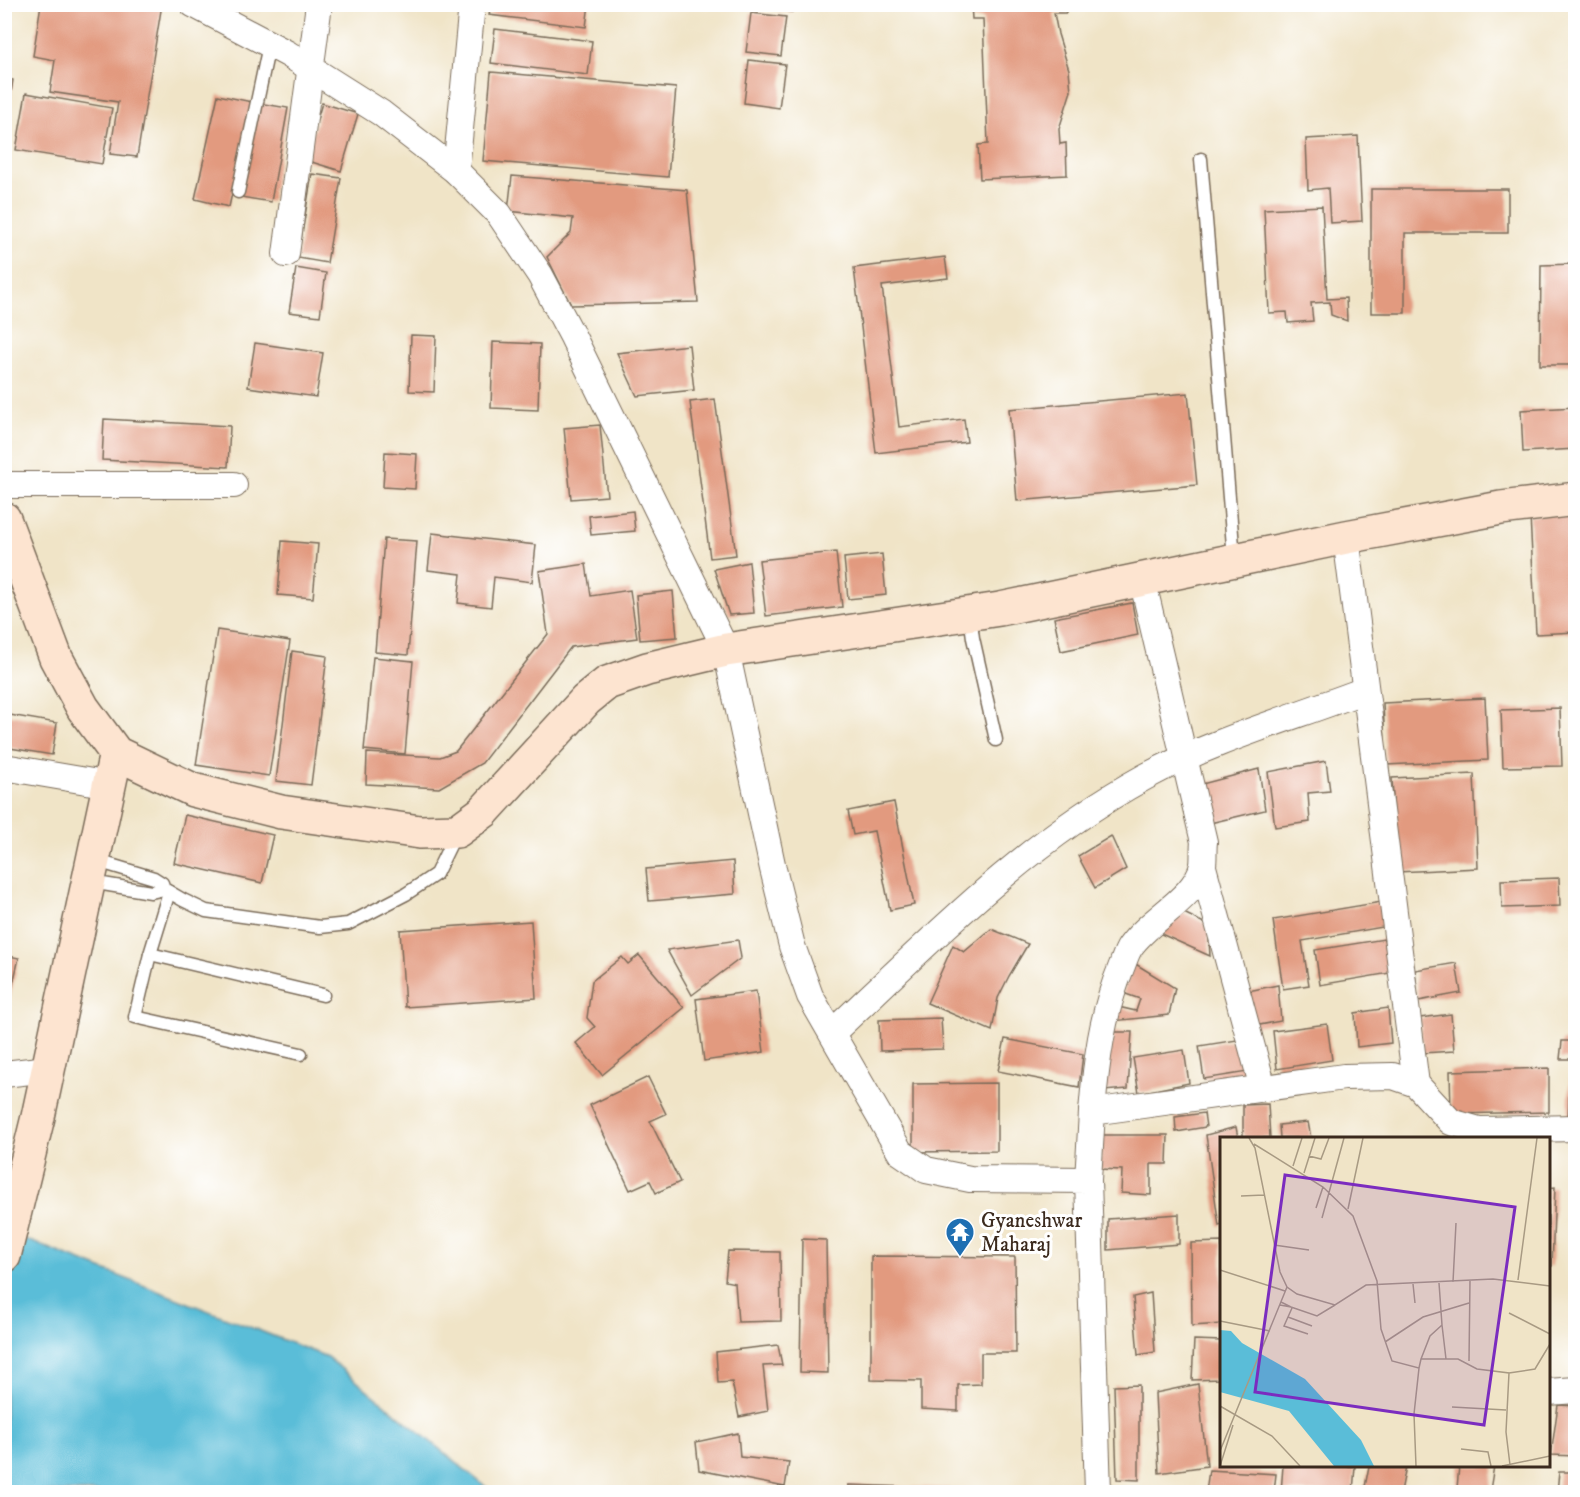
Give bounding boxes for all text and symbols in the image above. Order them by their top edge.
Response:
inset map [1220,1137,1550,1467]
place label: Gyaneshwar Maharaj [981,1208,1082,1258]
temple icon: Gyaneshwar Maharaj [944,1216,976,1258]

